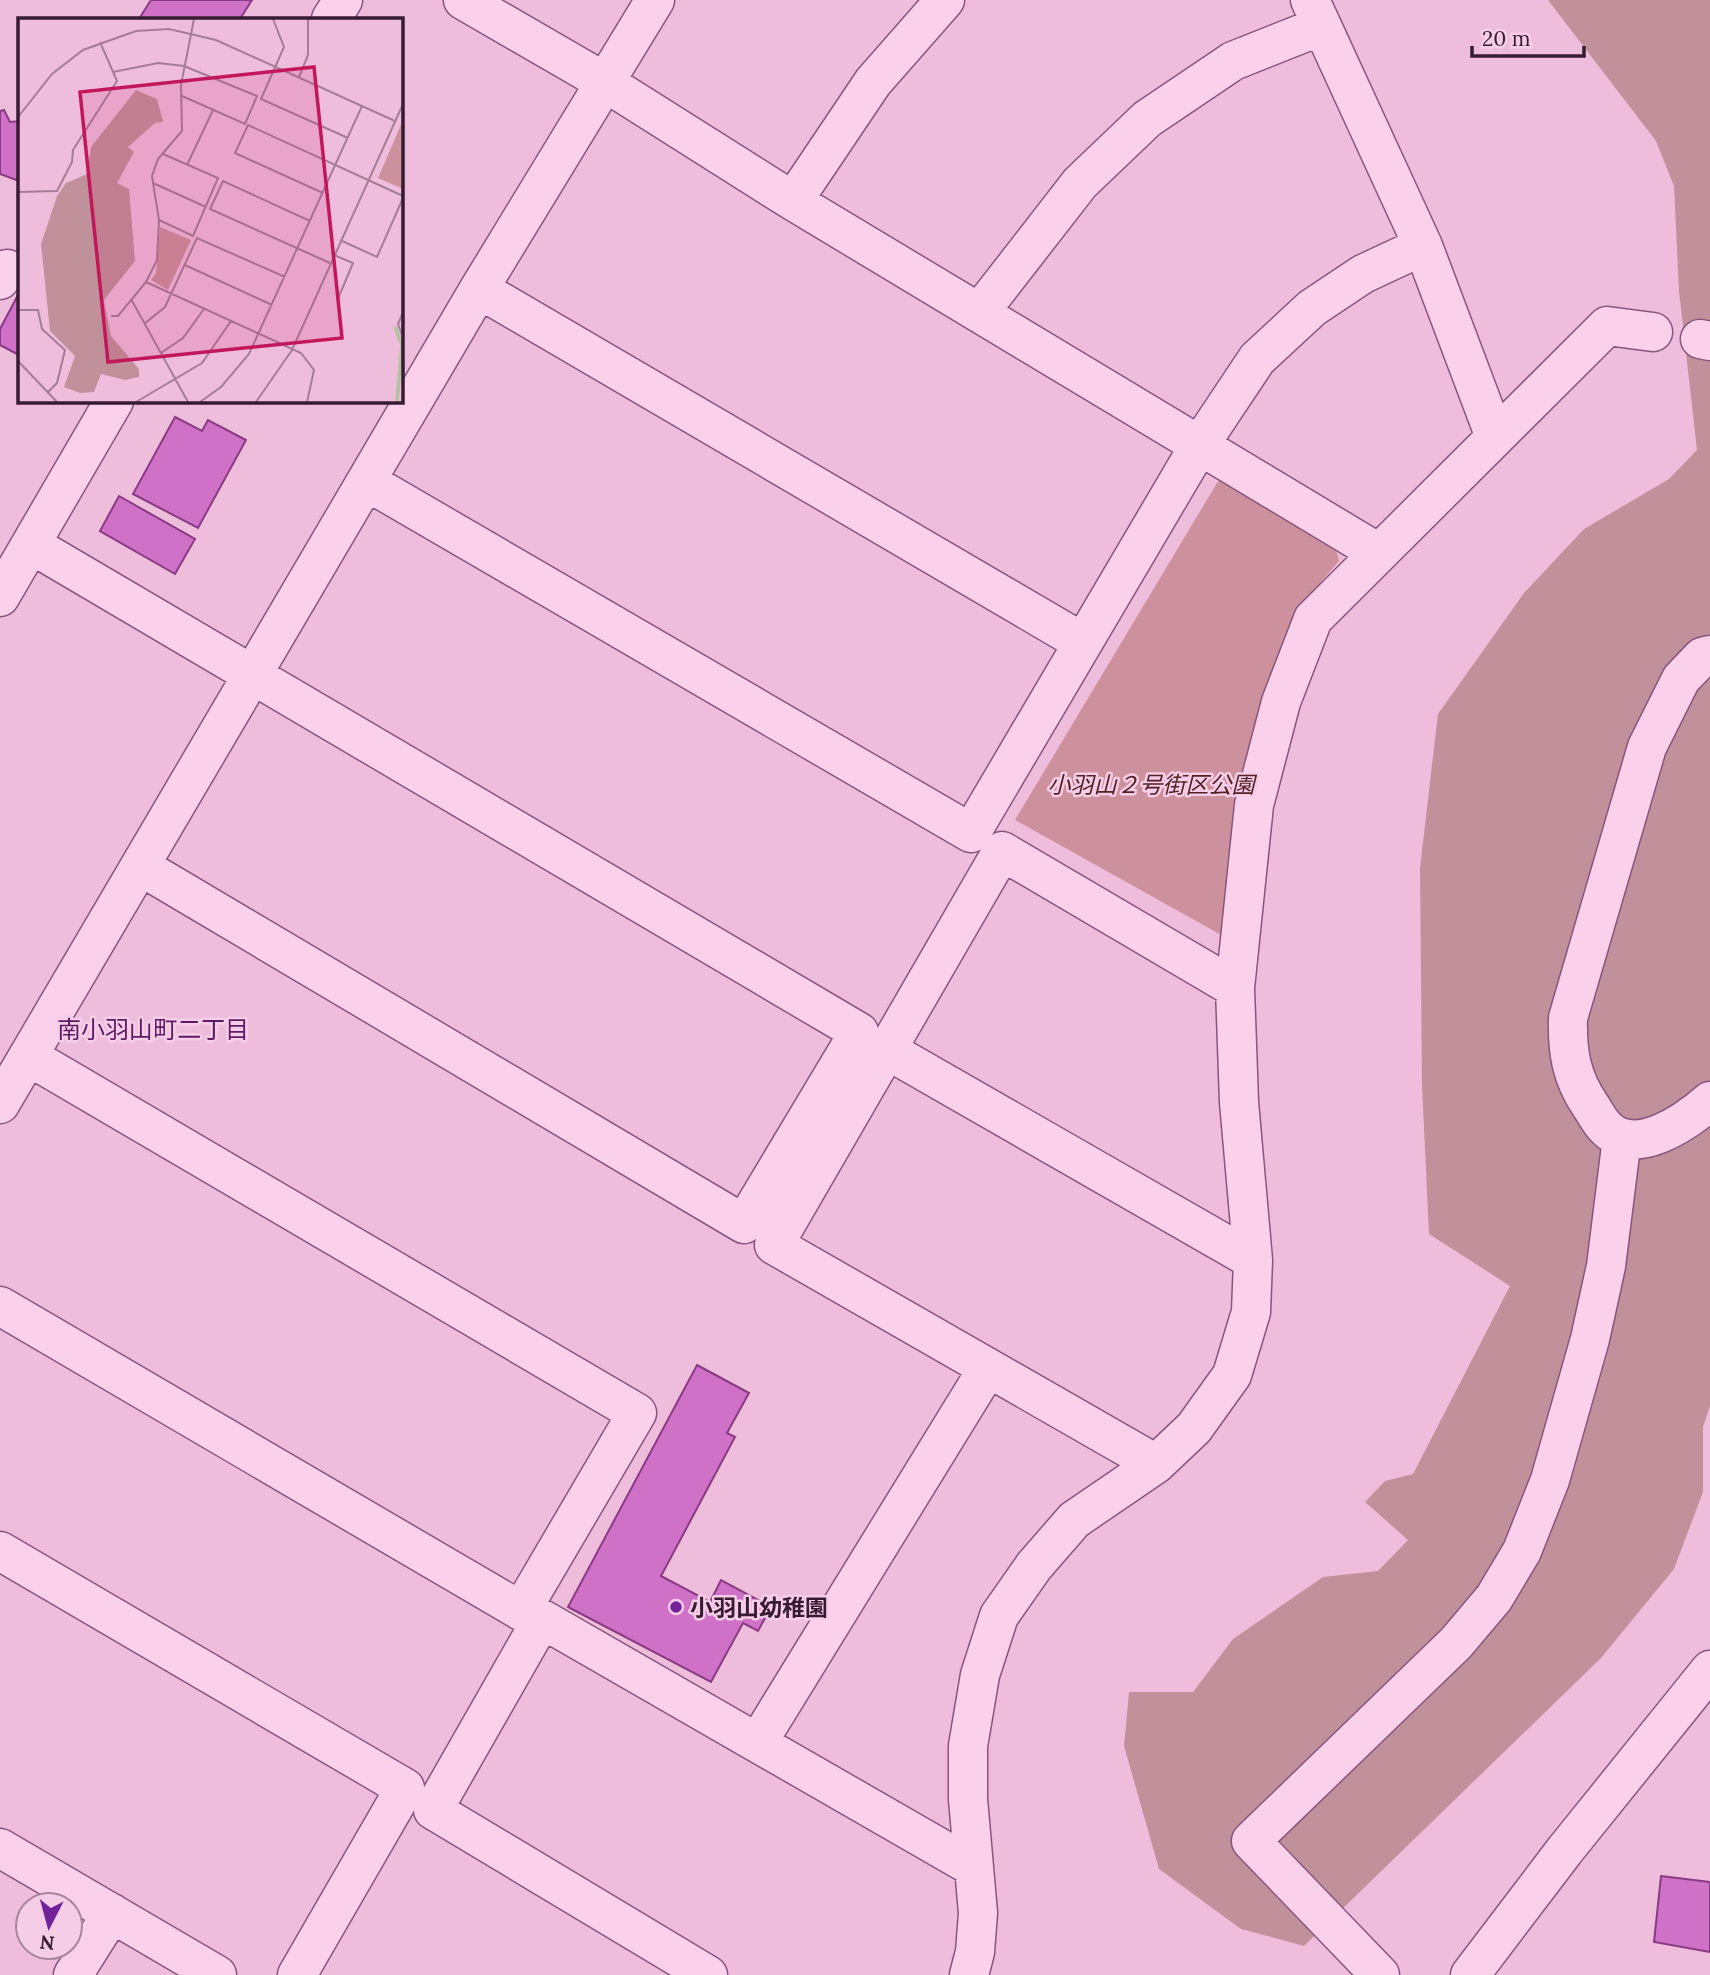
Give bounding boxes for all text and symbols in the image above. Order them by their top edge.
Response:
scale bar [1472,14,1584,58]
inset map [18,18,402,402]
text: 20 m [1482,25,1531,52]
park label: 小羽山２号街区公園 [1048,770,1258,799]
district label: 南小羽山町二丁目 [57,1014,249,1045]
place label: 小羽山幼稚園 [690,1593,828,1622]
marker: 小羽山幼稚園 [668,1599,684,1615]
north arrow [14,1891,84,1961]
text: N [38,1930,56,1956]

